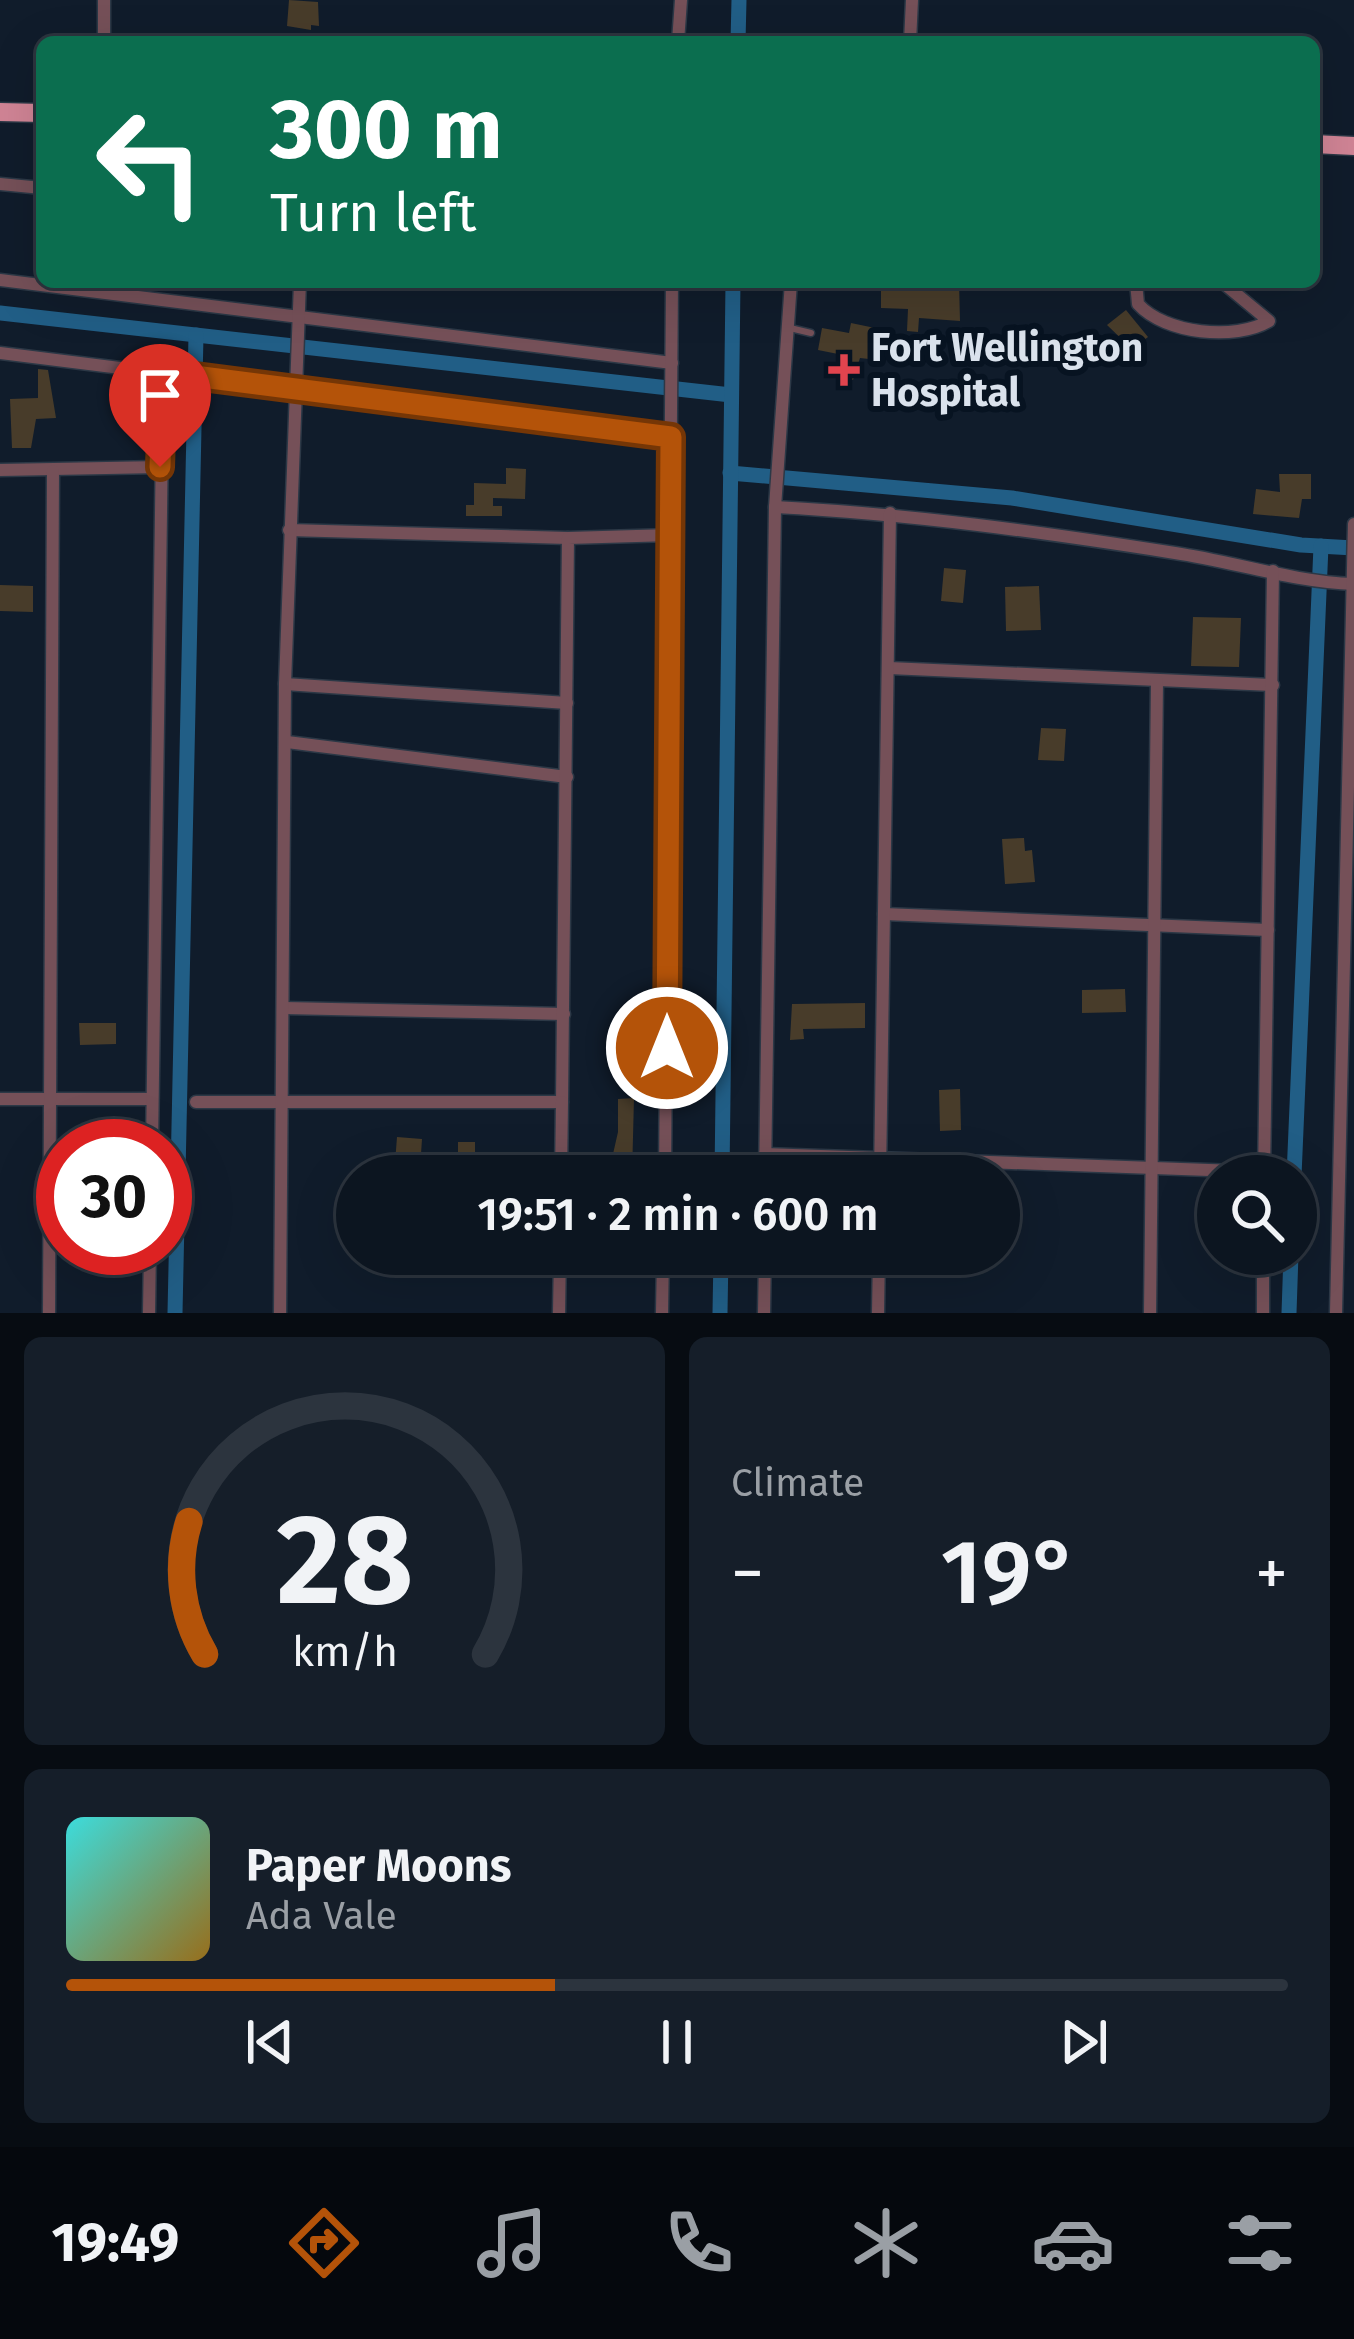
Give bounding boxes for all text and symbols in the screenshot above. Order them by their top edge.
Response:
text: 300 m [270,79,503,180]
icon: left [72,84,228,240]
text: Turn left [270,181,477,245]
place label: Fort Wellington Hospital [871,325,1143,416]
pin [109,344,211,467]
marker: Fort Wellington Hospital [828,354,860,386]
icon: arrive [127,362,193,428]
position arrow [604,985,730,1111]
speed limit sign: 30 [36,1119,192,1275]
map controls [1197,1155,1317,1275]
button: search [1197,1155,1317,1275]
text: 19:51 · 2 min · 600 m [478,1188,878,1242]
text: Climate [731,1460,864,1506]
text: 28 [276,1486,413,1636]
text: 19° [941,1519,1078,1627]
text: − [731,1534,764,1613]
text: + [1255,1534,1288,1613]
text: km/h [291,1626,398,1677]
text: Paper Moons [246,1839,511,1893]
text: Ada Vale [246,1893,397,1939]
icon: previous [237,2009,303,2075]
icon: pause [644,2009,710,2075]
icon: next [1051,2009,1117,2075]
icon: directions [282,2201,366,2285]
icon: music [470,2201,554,2285]
icon: phone [657,2201,741,2285]
icon: climate [844,2201,928,2285]
icon: car [1031,2201,1115,2285]
icon: filters [1218,2201,1302,2285]
text: 19:49 [52,2211,179,2275]

